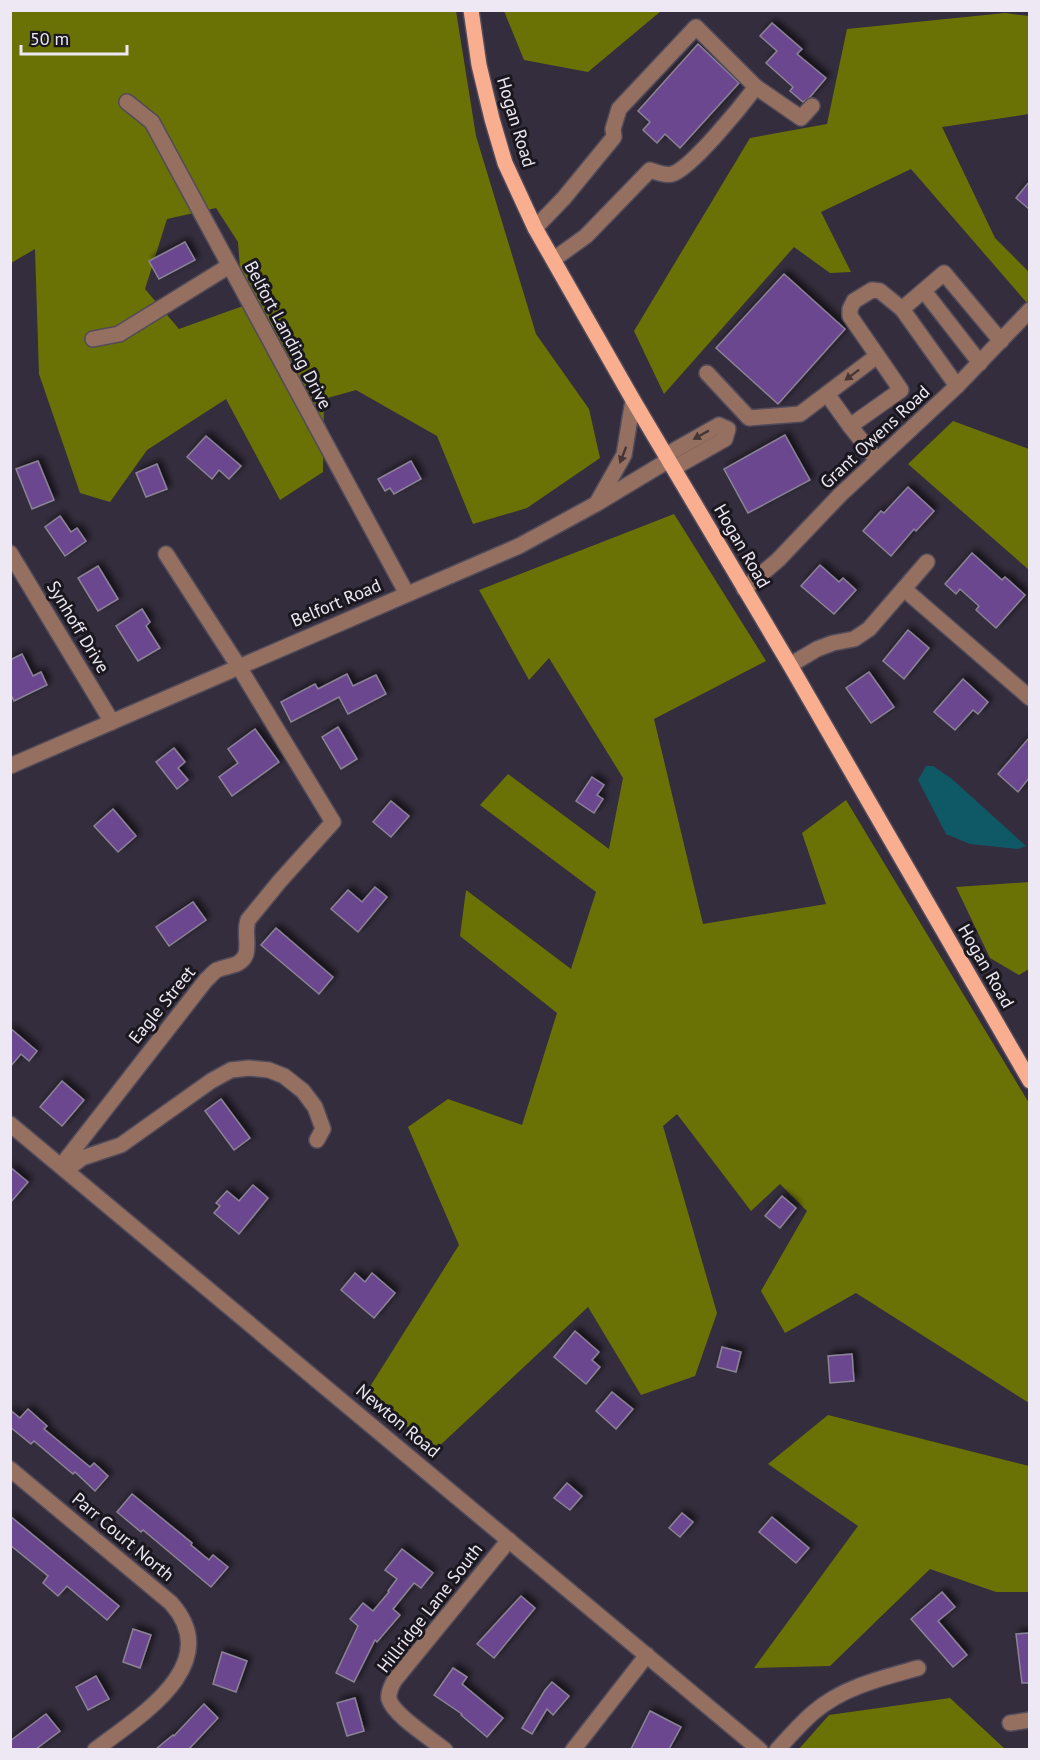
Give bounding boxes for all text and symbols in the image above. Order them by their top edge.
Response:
scale bar [21,18,128,56]
text: 50 m [30,27,69,50]
street label: Hogan Road [492,74,541,170]
street label: Belfort Landing Drive [240,257,337,413]
one-way arrow [844,369,860,381]
street label: Grant Owens Road [815,380,934,493]
one-way arrow [692,430,709,440]
one-way arrow [617,446,627,464]
street label: Hogan Road [709,500,776,592]
street label: Belfort Road [287,573,384,632]
street label: Synhoff Drive [42,576,115,677]
street label: Hogan Road [953,920,1020,1012]
street label: Eagle Street [123,961,200,1048]
street label: Newton Road [352,1379,445,1462]
street label: Parr Court North [68,1487,179,1586]
street label: Hillridge Lane South [372,1538,487,1677]

